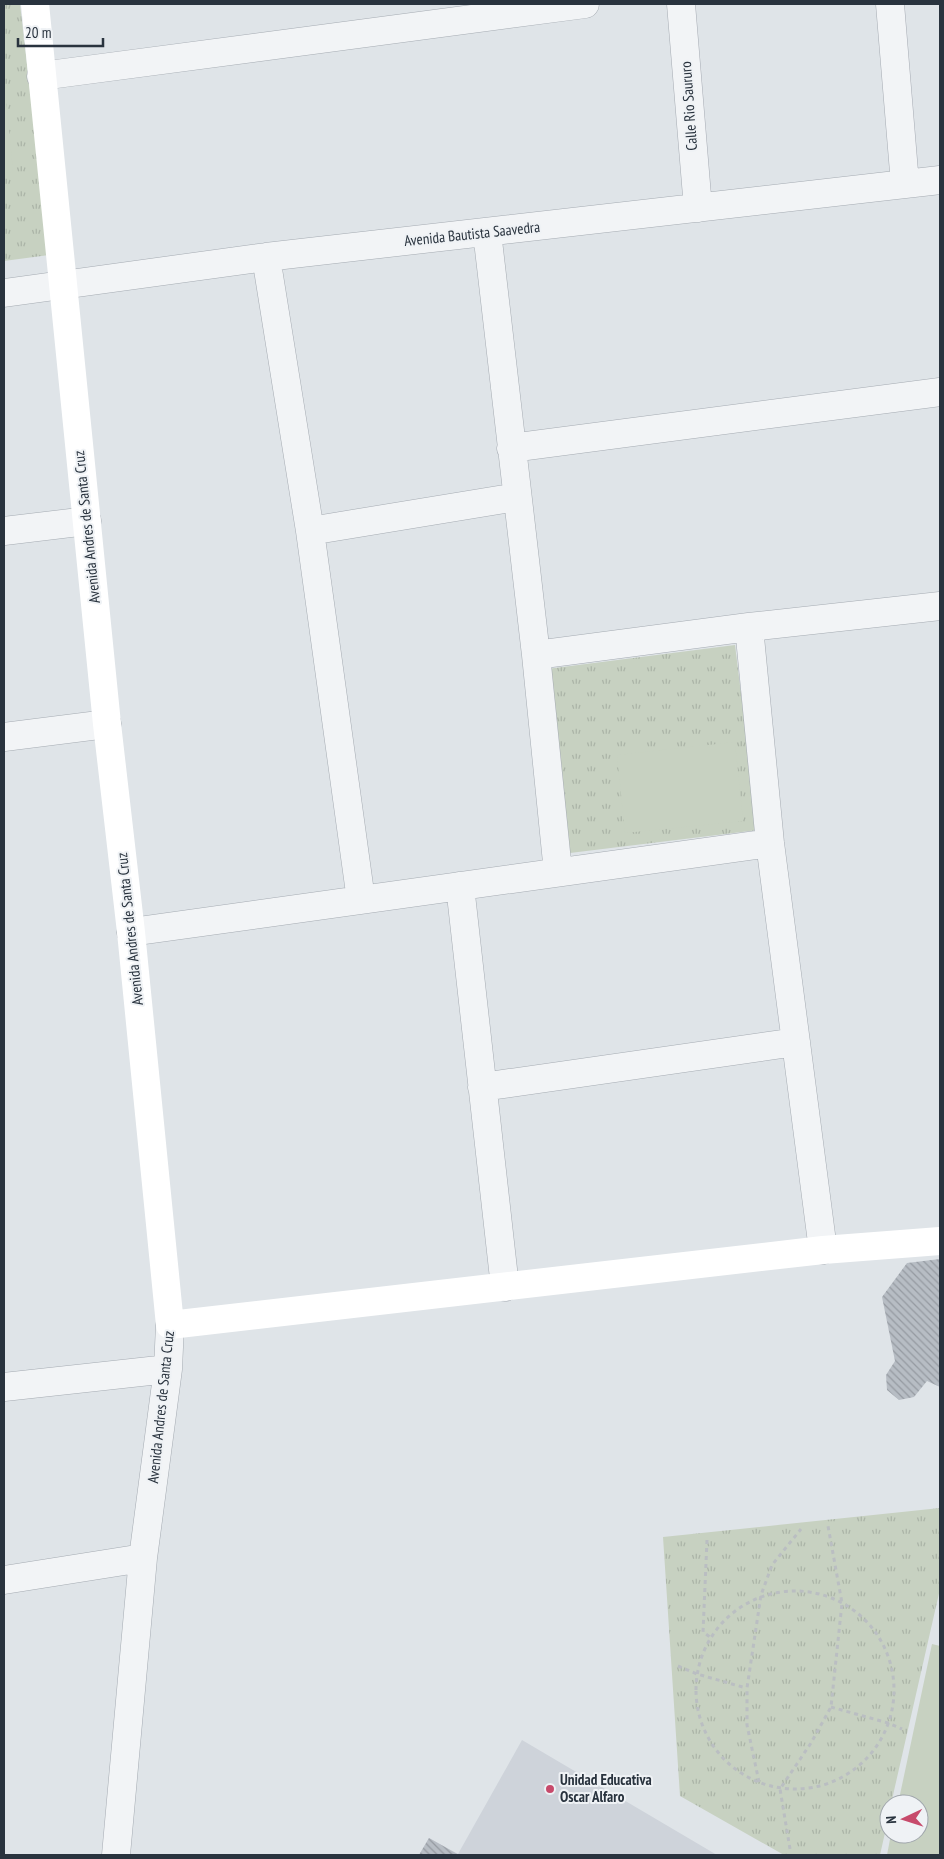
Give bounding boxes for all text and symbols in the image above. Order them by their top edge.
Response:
scale bar [18,15,102,47]
text: 20 m [25,23,51,42]
street label: Calle Rio Saururo [676,61,701,151]
street label: Avenida Bautista Saavedra [403,217,541,250]
street label: Avenida Andres de Santa Cruz [69,450,104,604]
street label: Avenida Andres de Santa Cruz [112,852,147,1006]
street label: Avenida Andres de Santa Cruz [143,1330,178,1484]
place label: Unidad Educativa Oscar Alfaro [560,1770,652,1806]
marker: Unidad Educativa Oscar Alfaro [544,1783,556,1795]
north arrow [879,1794,929,1844]
text: N [882,1816,900,1824]

